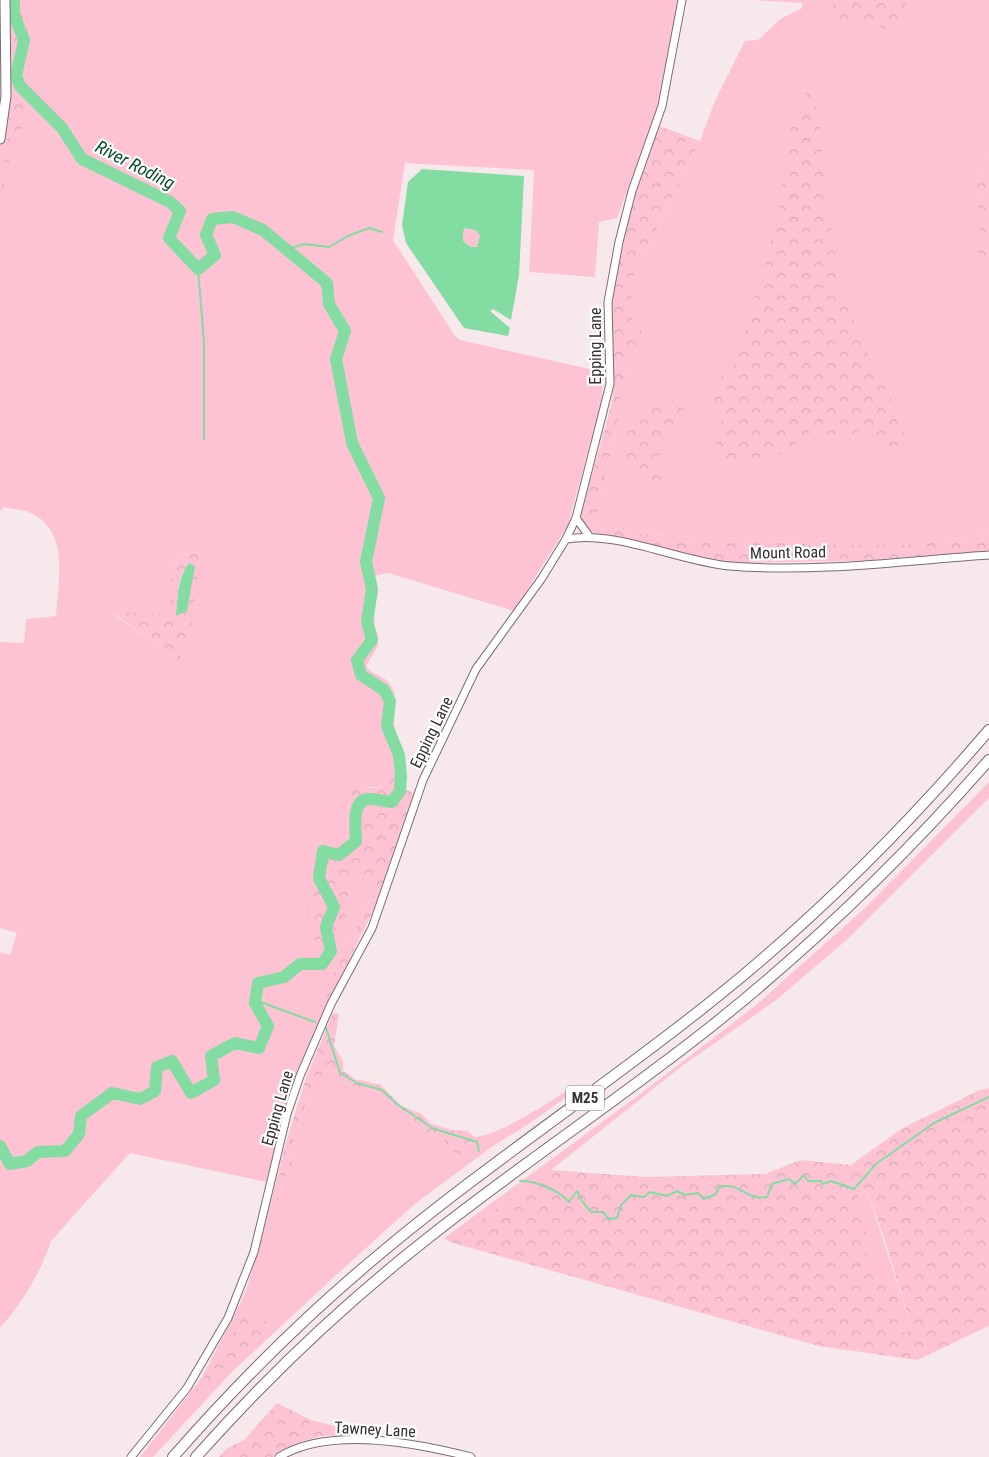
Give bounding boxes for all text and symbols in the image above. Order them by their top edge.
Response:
water label: River Roding [92,136,179,194]
street label: Epping Lane [586,307,605,385]
street label: Mount Road [750,542,826,563]
street label: Epping Lane [406,693,457,771]
street label: Epping Lane [258,1068,297,1148]
road number: M25 [566,1086,604,1110]
street label: Tawney Lane [334,1418,416,1441]

